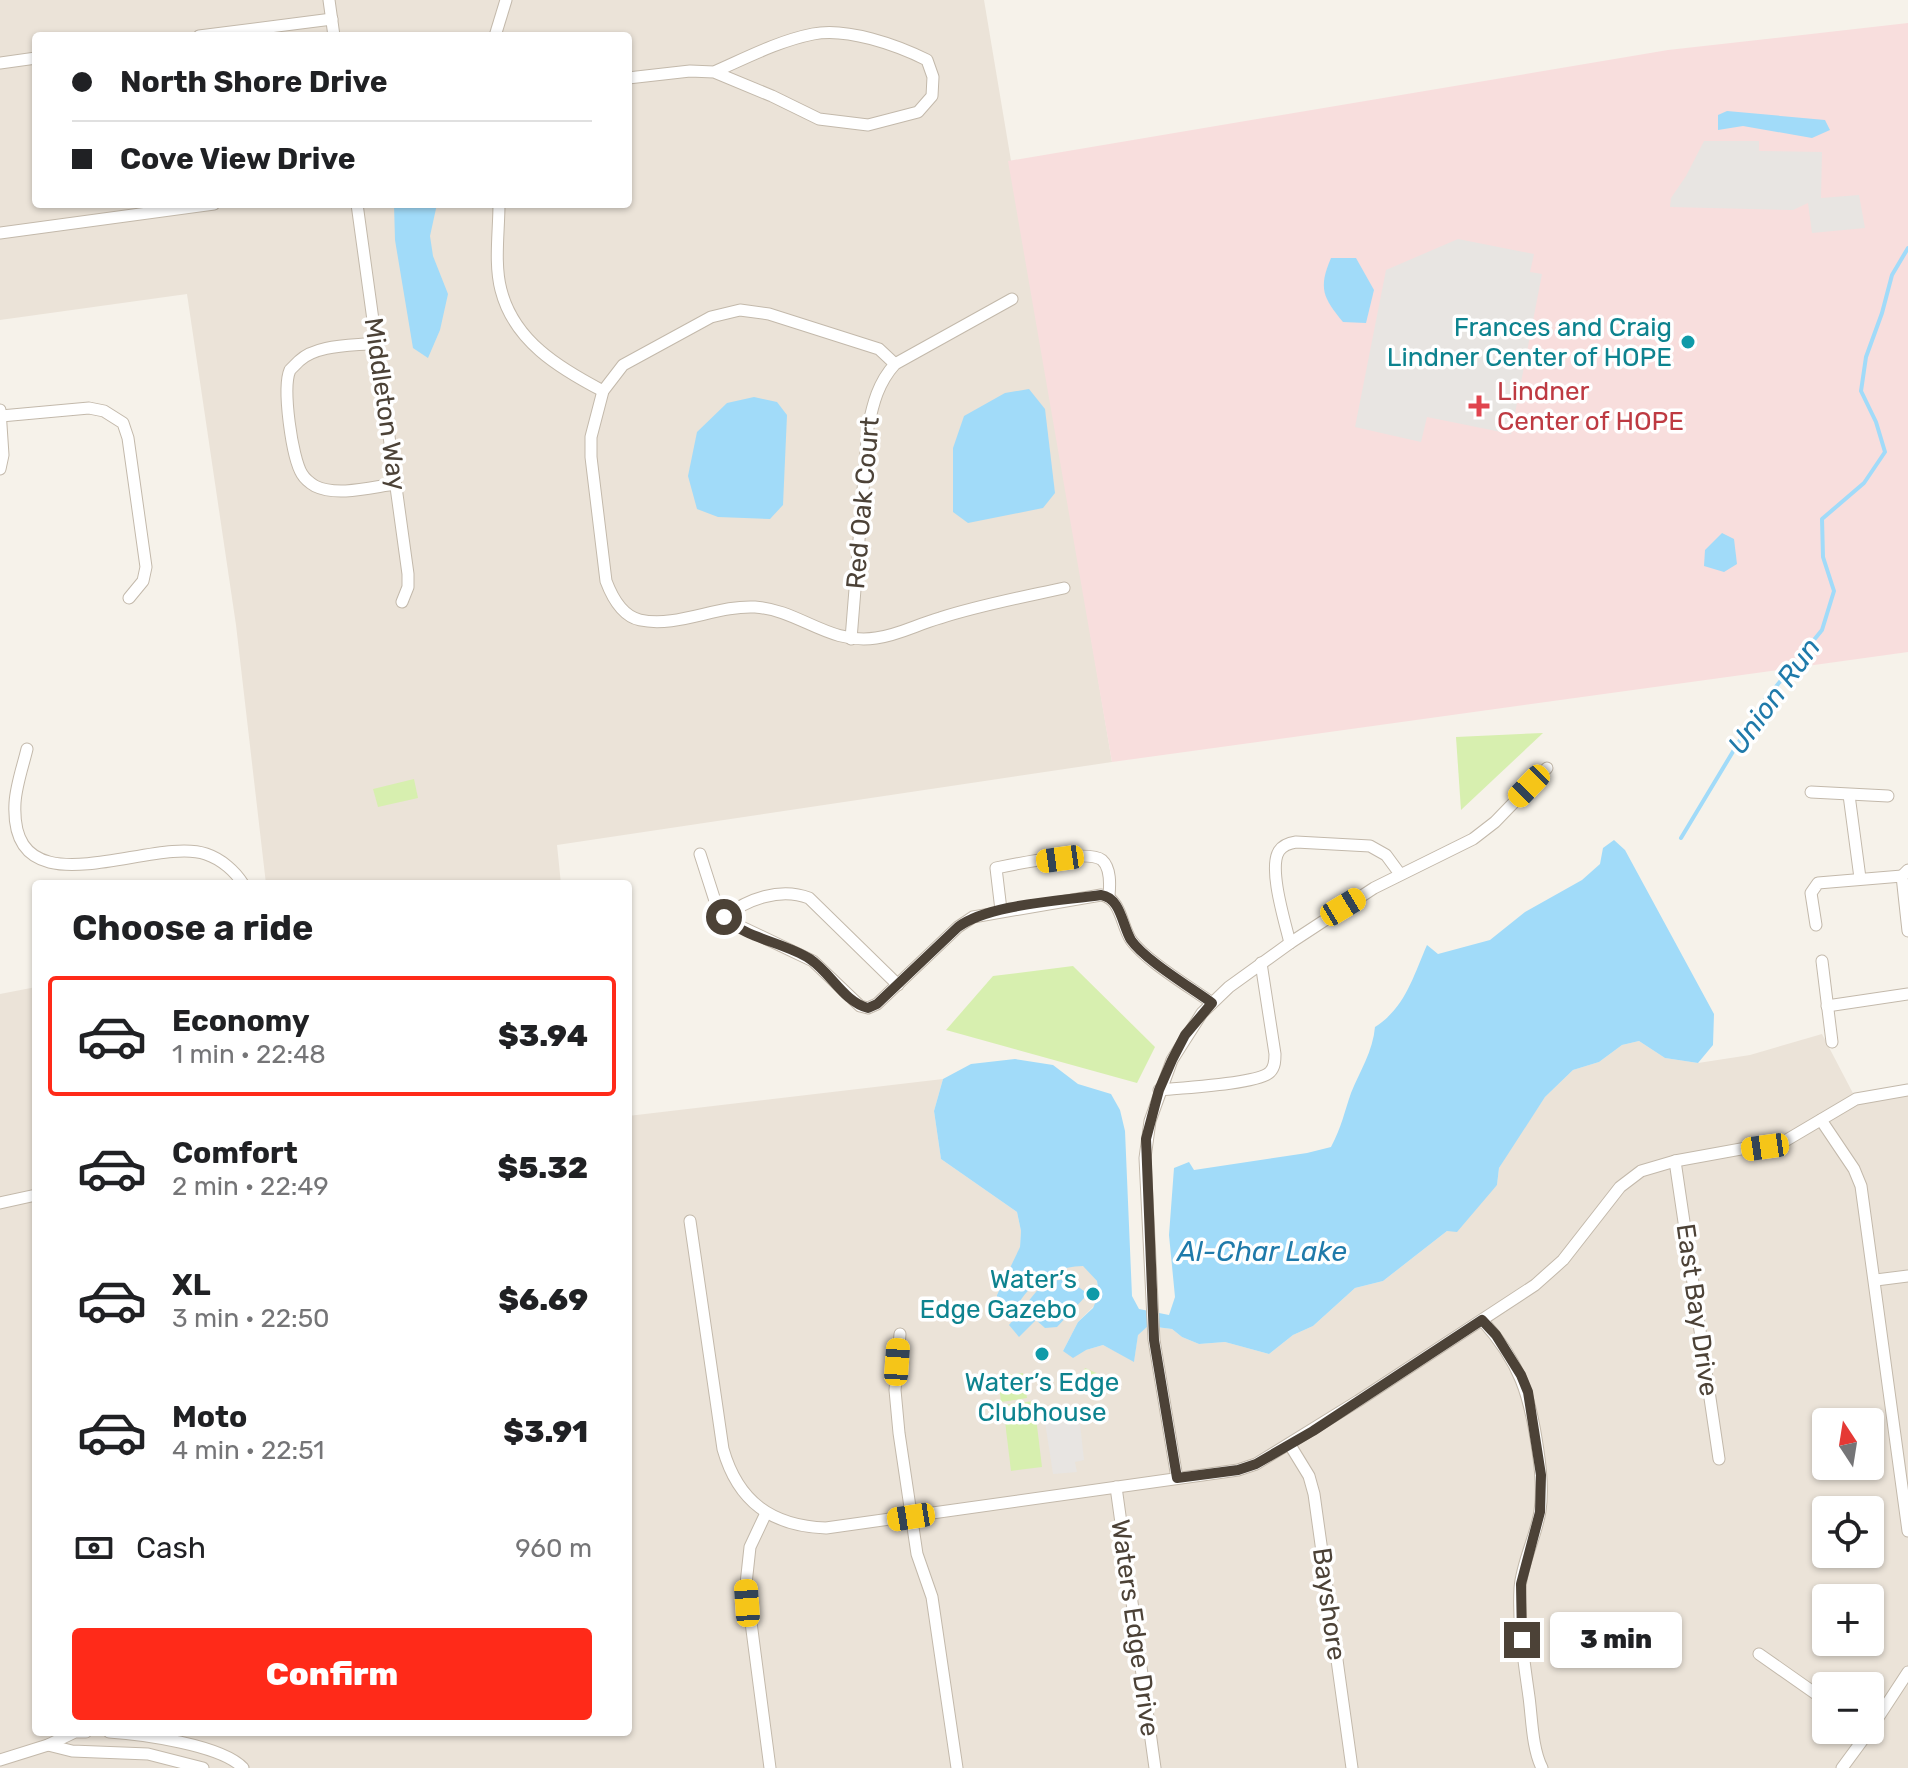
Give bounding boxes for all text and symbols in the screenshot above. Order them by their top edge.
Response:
text: North Shore Drive [120,64,388,100]
text: Cove View Drive [120,141,356,177]
place label: Frances and Craig Lindner Center of HOPE [1387,312,1672,373]
street label: Middleton Way [358,316,412,492]
marker: Frances and Craig Lindner Center of HOPE [1679,333,1697,351]
place label: Lindner Center of HOPE [1497,376,1684,437]
marker: Lindner Center of HOPE [1468,395,1490,417]
street label: Red Oak Court [840,416,886,590]
water label: Union Run [1721,632,1827,760]
car [1504,760,1554,812]
car [1035,844,1085,874]
car [1316,884,1370,930]
route start [706,899,742,935]
text: Choose a ride [72,906,313,949]
icon: car [76,1000,148,1072]
text: Economy [172,1003,310,1039]
text: $3.94 [498,1018,588,1054]
text: 1 min · 22:48 [172,1039,326,1070]
icon: car [76,1132,148,1204]
car [1740,1132,1790,1162]
text: Comfort [172,1135,298,1171]
text: $5.32 [498,1150,588,1186]
text: 2 min · 22:49 [172,1171,329,1202]
street label: East Bay Drive [1670,1222,1724,1398]
water label: Al-Char Lake [1175,1235,1347,1268]
icon: car [76,1264,148,1336]
place label: Water’s Edge Gazebo [919,1264,1077,1325]
text: XL [172,1267,211,1303]
text: $6.69 [498,1282,588,1318]
marker: Water’s Edge Gazebo [1084,1285,1102,1303]
text: 3 min · 22:50 [172,1303,330,1334]
car [883,1337,911,1387]
marker: Water’s Edge Clubhouse [1033,1345,1051,1363]
place label: Water’s Edge Clubhouse [965,1367,1119,1428]
icon: car [76,1396,148,1468]
text: Moto [172,1399,247,1435]
north arrow [1812,1408,1884,1480]
map controls [1812,1408,1884,1744]
text: $3.91 [503,1414,588,1450]
text: 4 min · 22:51 [172,1435,324,1466]
button: locate [1812,1496,1884,1568]
car [885,1501,937,1533]
street label: Waters Edge Drive [1104,1517,1166,1739]
icon: cash [72,1526,116,1570]
text: Cash [136,1530,206,1566]
text: 960 m [515,1533,592,1564]
street label: Bayshore [1306,1546,1352,1662]
car [733,1578,761,1628]
button: + [1812,1584,1884,1656]
callout: 3 min [1550,1612,1682,1668]
route end [1504,1622,1540,1658]
text: 3 min [1580,1624,1652,1655]
button: Confirm [72,1628,592,1720]
button: − [1812,1672,1884,1744]

